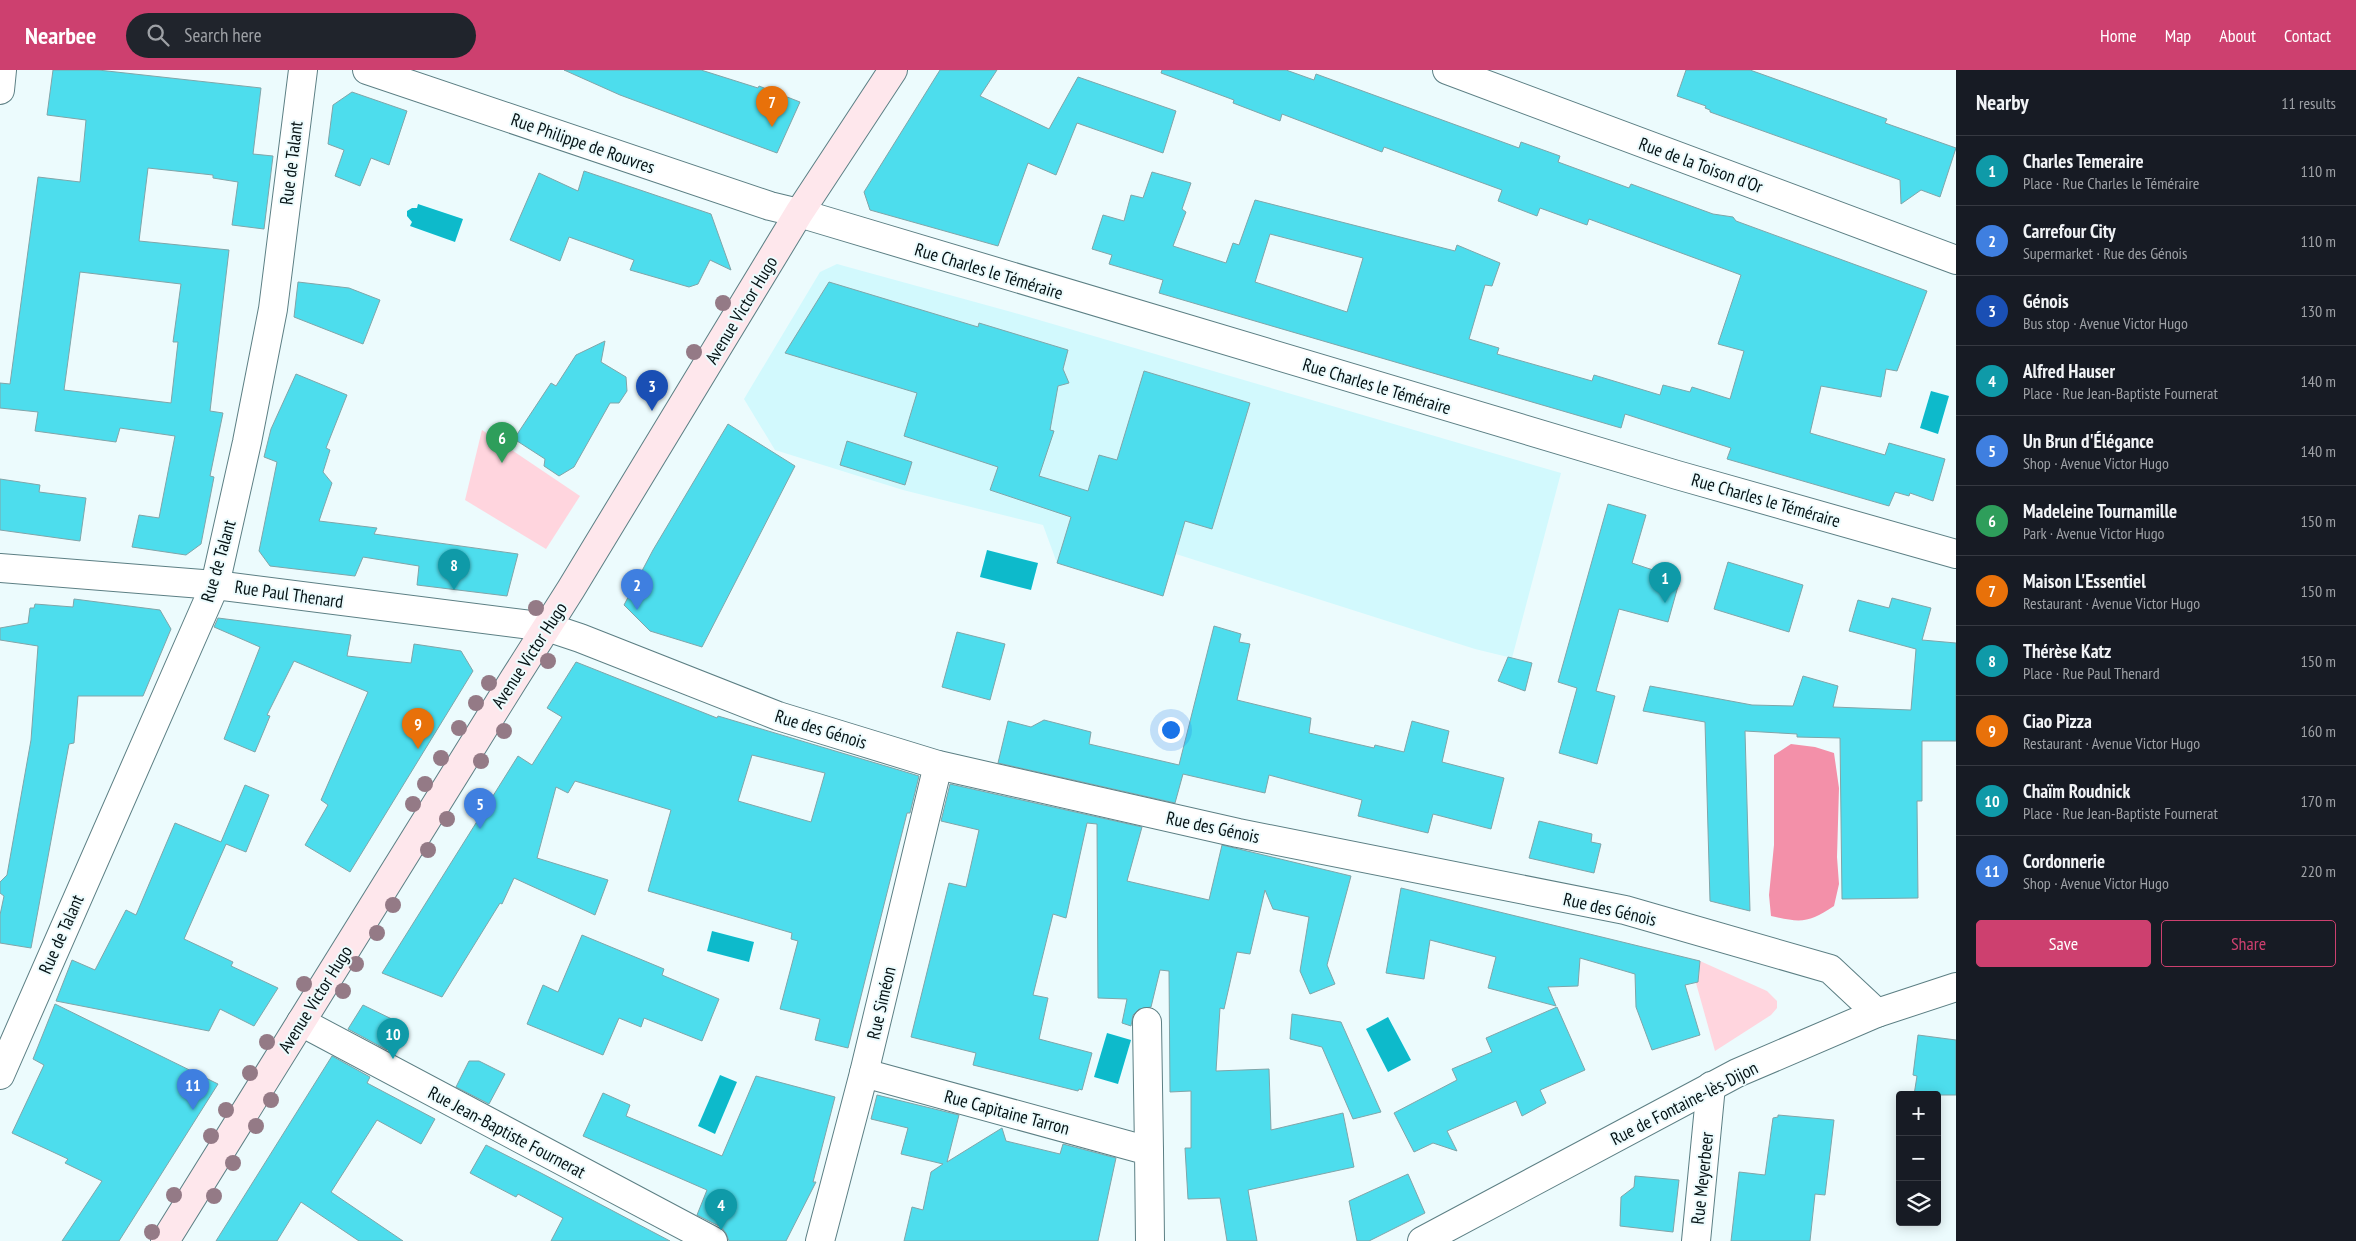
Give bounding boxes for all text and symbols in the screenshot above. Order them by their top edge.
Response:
search box [126,13,476,58]
text: Nearbee [25,20,96,51]
icon: search [144,21,172,49]
text: Search here [184,23,262,47]
text: Home [2100,24,2137,47]
text: Map [2165,24,2191,47]
text: About [2219,24,2256,47]
text: Contact [2284,24,2331,47]
pin: 7 [756,86,788,127]
text: Nearby [1976,89,2029,116]
text: 11 results [2281,93,2336,113]
street label: Rue Philippe de Rouvres [508,108,658,178]
street label: Rue de Talant [274,120,308,206]
street label: Rue de la Toison d'Or [1636,132,1766,198]
text: Charles Temeraire [2023,149,2144,173]
text: 1 [1988,161,1996,181]
text: 110 m [2301,161,2336,181]
text: Place · Rue Charles le Téméraire [2023,173,2199,193]
text: Carrefour City [2023,219,2116,243]
text: 2 [1988,231,1996,251]
text: 110 m [2301,231,2336,251]
street label: Rue Charles le Téméraire [912,237,1066,305]
text: Supermarket · Rue des Génois [2023,243,2187,263]
street label: Avenue Victor Hugo [700,252,782,368]
text: Génois [2023,289,2069,313]
text: 3 [1988,301,1996,321]
text: 130 m [2301,301,2336,321]
text: Bus stop · Avenue Victor Hugo [2023,313,2188,333]
street label: Rue Charles le Téméraire [1300,352,1454,420]
text: Alfred Hauser [2023,359,2115,383]
pin: 3 [636,370,668,411]
text: 4 [1988,371,1996,391]
text: 140 m [2301,371,2336,391]
text: Place · Rue Jean-Baptiste Fournerat [2023,383,2218,403]
pin: 6 [486,422,518,463]
text: Un Brun d'Élégance [2023,429,2154,453]
text: 5 [1988,441,1996,461]
text: 140 m [2301,441,2336,461]
text: Shop · Avenue Victor Hugo [2023,453,2169,473]
street label: Rue Charles le Téméraire [1689,468,1843,532]
text: Madeleine Tournamille [2023,499,2177,523]
text: 6 [1988,511,1996,531]
text: 150 m [2301,511,2336,531]
street label: Rue de Talant [195,517,241,605]
text: Park · Avenue Victor Hugo [2023,523,2165,543]
pin: 8 [438,549,470,590]
pin: 1 [1649,562,1681,603]
pin: 2 [621,569,653,610]
text: Maison L'Essentiel [2023,569,2146,593]
street label: Rue Paul Thenard [233,575,345,613]
text: 7 [1988,581,1996,601]
text: 150 m [2301,581,2336,601]
text: Restaurant · Avenue Victor Hugo [2023,593,2200,613]
street label: Avenue Victor Hugo [486,597,572,712]
text: Thérèse Katz [2023,639,2111,663]
text: 8 [1988,651,1996,671]
text: 150 m [2301,651,2336,671]
text: Place · Rue Paul Thenard [2023,663,2160,683]
street label: Rue des Génois [772,704,870,754]
pin: 9 [402,708,434,749]
text: Ciao Pizza [2023,709,2092,733]
your location [1158,717,1184,743]
text: 9 [1988,721,1996,741]
text: 160 m [2301,721,2336,741]
text: Restaurant · Avenue Victor Hugo [2023,733,2200,753]
text: Chaïm Roudnick [2023,779,2130,803]
pin: 5 [464,788,496,829]
text: 10 [1984,791,2000,811]
text: 170 m [2301,791,2336,811]
text: Place · Rue Jean-Baptiste Fournerat [2023,803,2218,823]
street label: Rue des Génois [1164,806,1262,848]
text: Cordonnerie [2023,849,2105,873]
text: 11 [1984,861,2000,881]
text: 220 m [2301,861,2336,881]
text: Shop · Avenue Victor Hugo [2023,873,2169,893]
street label: Rue des Génois [1561,887,1659,931]
street label: Rue de Talant [33,891,89,977]
button: Save [1976,920,2151,967]
button: Share [2161,920,2336,967]
street label: Avenue Victor Hugo [273,941,357,1057]
street label: Rue Siméon [861,964,901,1042]
pin: 10 [377,1018,409,1059]
street label: Rue de Fontaine-lès-Dijon [1606,1056,1762,1150]
pin: 11 [177,1069,209,1110]
street label: Rue Jean-Baptiste Fournerat [424,1081,590,1183]
street label: Rue Capitaine Tarron [942,1084,1072,1140]
map controls [1896,1091,1941,1226]
button: + [1896,1091,1941,1136]
street label: Rue Meyerbeer [1686,1131,1718,1225]
button: − [1896,1136,1941,1181]
button: layers [1896,1181,1941,1226]
pin: 4 [705,1189,737,1230]

